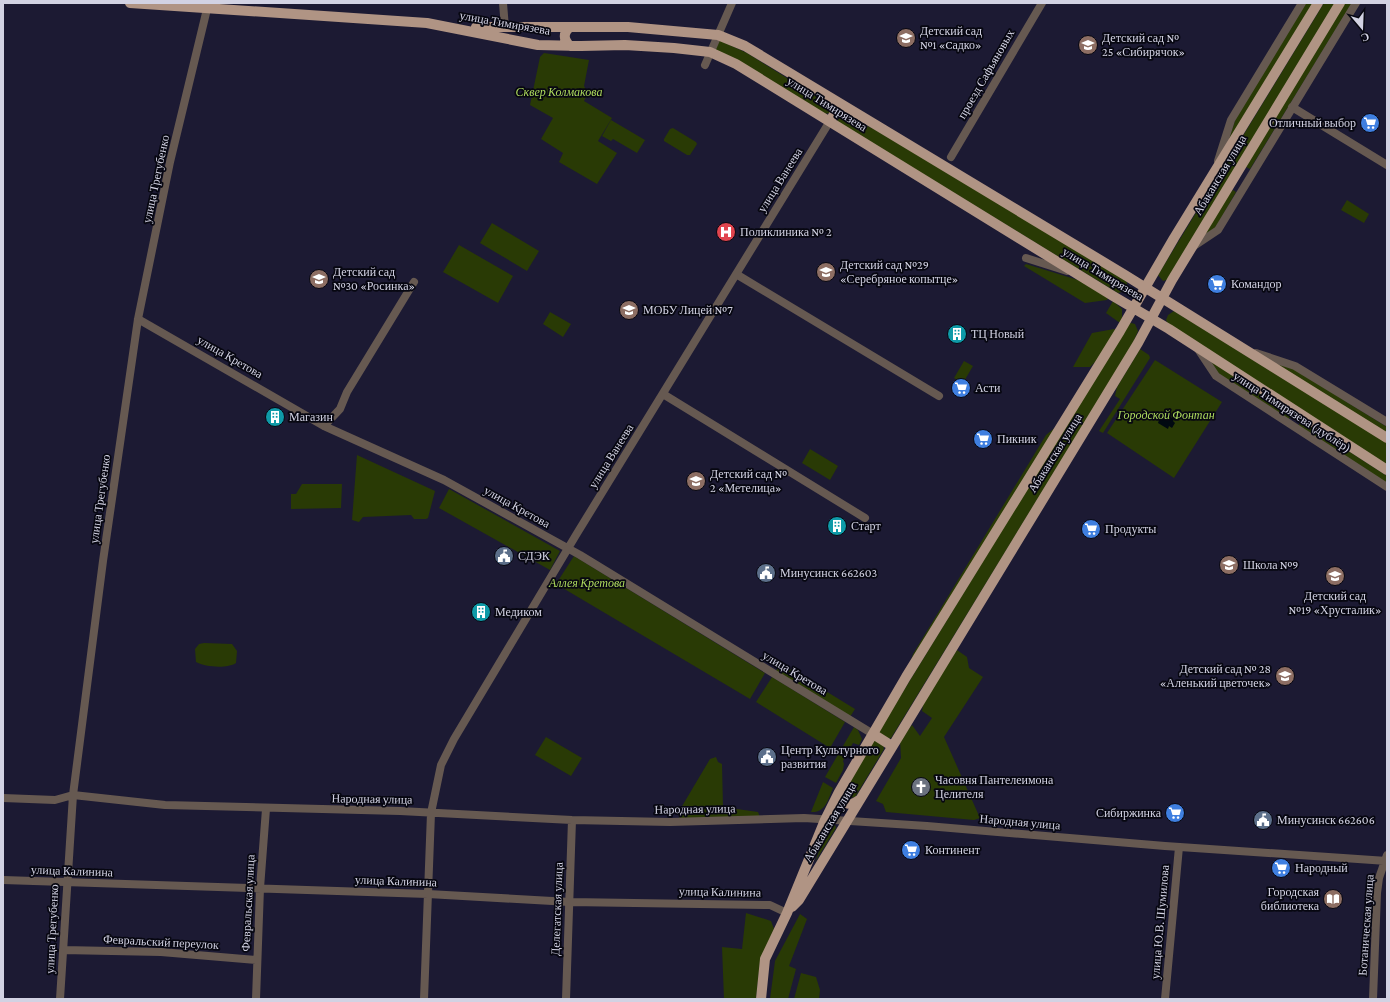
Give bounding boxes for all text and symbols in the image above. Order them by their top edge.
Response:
street label: улица Тимирязева [459,8,552,38]
north arrow [1342,8,1382,48]
place label: Детский сад №1 «Cадко» [920,24,982,52]
school or university icon: Детский сад №1 «Cадко» [895,27,917,49]
street label: проезд Сафьяновых [955,27,1017,121]
text: С [1359,30,1371,44]
place label: Детский сад № 25 «Сибирячок» [1102,31,1185,59]
school or university icon: Детский сад № 25 «Сибирячок» [1077,34,1099,56]
street label: улица Тимирязева [784,74,870,135]
park label: Сквер Колмакова [516,85,602,99]
supermarket icon: Отличный выбор [1359,112,1381,134]
place label: Отличный выбор [1269,116,1356,130]
street label: Абаканская улица [1191,132,1250,217]
street label: улица Трегубенко [140,134,172,224]
street label: улица Ванеева [755,145,806,215]
hospital icon: Поликлиника № 2 [715,221,737,243]
place label: Поликлиника № 2 [740,225,832,239]
street label: улица Тимирязева [1060,244,1147,304]
place label: Детский сад №29 «Серебряное копытце» [840,258,958,286]
school or university icon: Детский сад №29 «Серебряное копытце» [815,261,837,283]
place label: Детский сад №30 «Росинка» [333,265,415,293]
school or university icon: Детский сад №30 «Росинка» [308,268,330,290]
supermarket icon: Командор [1206,273,1228,295]
place label: Командор [1231,277,1282,291]
school or university icon: МОБУ Лицей №7 [618,299,640,321]
place label: МОБУ Лицей №7 [643,303,733,317]
building icon: ТЦ Новый [946,323,968,345]
place label: ТЦ Новый [971,327,1025,341]
street label: улица Кретова [195,333,266,382]
street label: улица Тимирязева (дублёр) [1231,369,1353,455]
supermarket icon: Асти [950,377,972,399]
place label: Асти [975,381,1001,395]
building icon: Магазин [264,406,286,428]
park label: Городской Фонтан [1116,408,1215,422]
place label: Магазин [289,410,333,424]
street label: Абаканская улица [1025,410,1085,495]
street label: улица Ванеева [586,421,637,491]
supermarket icon: Пикник [972,428,994,450]
place label: Пикник [997,432,1037,446]
street label: улица Трегубенко [87,454,113,544]
place label: Детский сад № 2 «Метелица» [710,467,787,495]
school or university icon: Детский сад № 2 «Метелица» [685,470,707,492]
street label: улица Кретова [482,483,553,531]
building icon: Старт [826,515,848,537]
supermarket icon: Продукты [1080,518,1102,540]
place label: Старт [851,519,881,533]
place label: Продукты [1105,522,1156,536]
public building icon: СДЭК [493,545,515,567]
place label: СДЭК [518,549,551,563]
school or university icon: Школа №9 [1218,554,1240,576]
place label: Школа №9 [1243,558,1298,572]
public building icon: Минусинск 662603 [755,562,777,584]
school or university icon: Детский сад №19 «Хрусталик» [1324,565,1346,587]
place label: Минусинск 662603 [780,566,878,580]
park label: Аллея Кретова [548,576,625,590]
place label: Детский сад №19 «Хрусталик» [1289,589,1381,617]
building icon: Медиком [470,601,492,623]
place label: Медиком [495,605,542,619]
street label: улица Кретова [760,648,831,698]
place label: Детский сад № 28 «Аленький цветочек» [1160,662,1271,690]
school or university icon: Детский сад № 28 «Аленький цветочек» [1274,665,1296,687]
place label: Центр Культурного развития [781,743,879,771]
public building icon: Центр Культурного развития [756,746,778,768]
place label: Часовня Пантелеимона Целителя [935,773,1054,801]
church icon: Часовня Пантелеимона Целителя [910,776,932,798]
street label: Абаканская улица [801,779,860,864]
street label: Народная улица [331,791,413,807]
street label: Народная улица [654,801,736,817]
supermarket icon: Сибиржинка [1164,802,1186,824]
place label: Сибиржинка [1096,806,1162,820]
public building icon: Минусинск 662606 [1252,809,1274,831]
street label: Народная улица [979,812,1062,833]
place label: Минусинск 662606 [1277,813,1375,827]
supermarket icon: Континент [900,839,922,861]
place label: Континент [925,843,981,857]
street label: Февральская улица [238,853,258,952]
supermarket icon: Народный [1270,857,1292,879]
street label: Делегатская улица [548,861,566,956]
place label: Народный [1295,861,1348,875]
street label: улица Калинина [31,863,114,879]
street label: улица Ю.В. Шумилова [1148,864,1172,980]
street label: улица Калинина [355,873,438,889]
street label: Ботаническая улица [1355,873,1377,976]
street label: улица Трегубенко [43,884,61,974]
street label: улица Калинина [679,884,762,900]
place label: Городская библиотека [1261,885,1320,913]
library icon: Городская библиотека [1322,888,1344,910]
street label: Февральский переулок [103,932,219,952]

